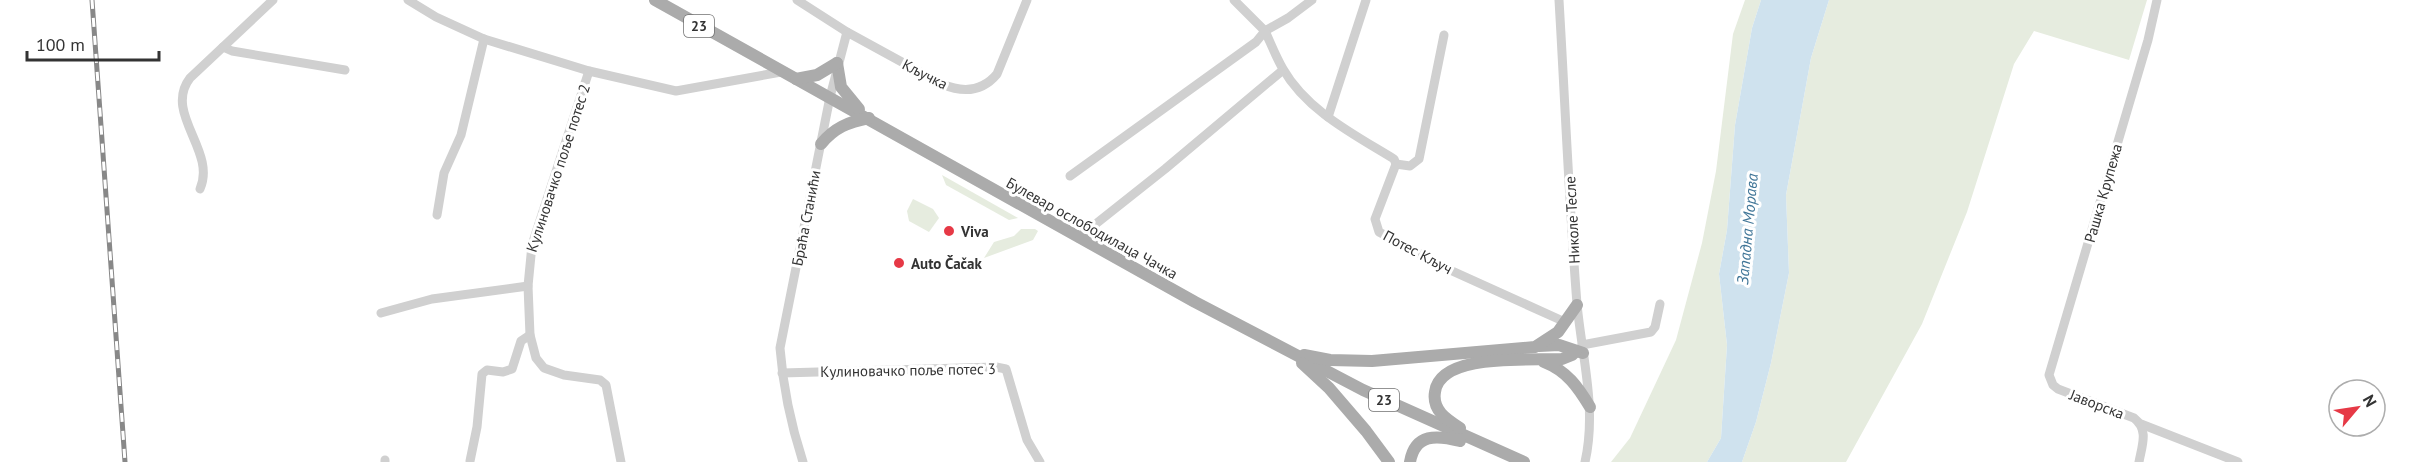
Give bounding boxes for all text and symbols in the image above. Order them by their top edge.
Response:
road number: 23 [684,15,714,37]
scale bar [27,24,159,62]
text: 100 m [36,33,85,56]
street label: Кључка [899,55,951,93]
street label: Кулиновачко поље потес 2 [522,82,594,254]
street label: Рашка Крупежа [2080,141,2126,245]
street label: Браћа Станићи [787,168,825,268]
water label: Западна Морава [1732,172,1762,285]
street label: Булевар ослободилаца Чачка [1003,173,1181,283]
street label: Николе Тесле [1560,176,1584,264]
place label: Viva [960,222,989,241]
marker: Viva [942,224,956,238]
street label: Потес Кључ [1380,226,1456,278]
place label: Auto Čačak [911,254,983,273]
marker: Auto Čačak [892,256,906,270]
street label: Кулиновачко поље потес 3 [820,359,996,381]
north arrow [2327,378,2387,438]
street label: Јаворска [2066,385,2127,423]
road number: 23 [1369,389,1399,411]
text: N [2359,391,2381,410]

